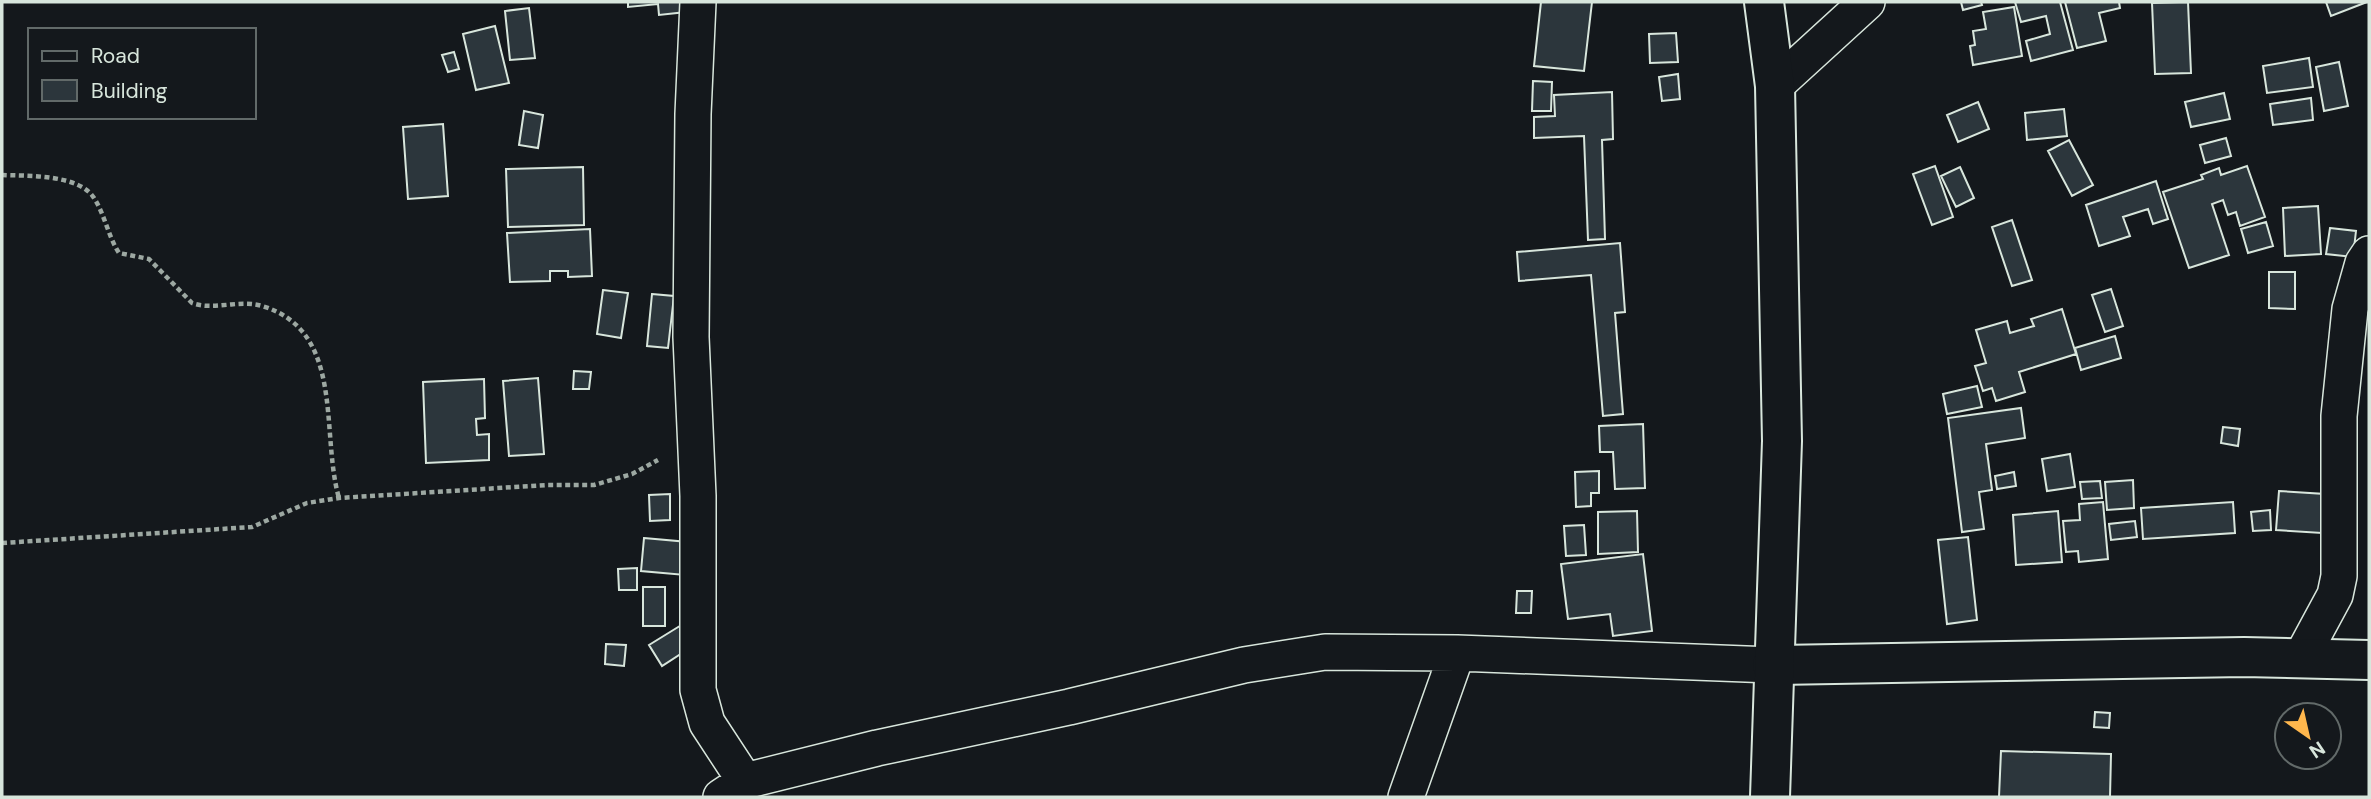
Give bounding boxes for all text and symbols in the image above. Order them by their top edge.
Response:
legend [28,28,256,119]
text: Road [91,42,140,70]
text: Building [91,77,168,105]
north arrow [2273,701,2343,771]
text: N [2304,735,2330,764]

